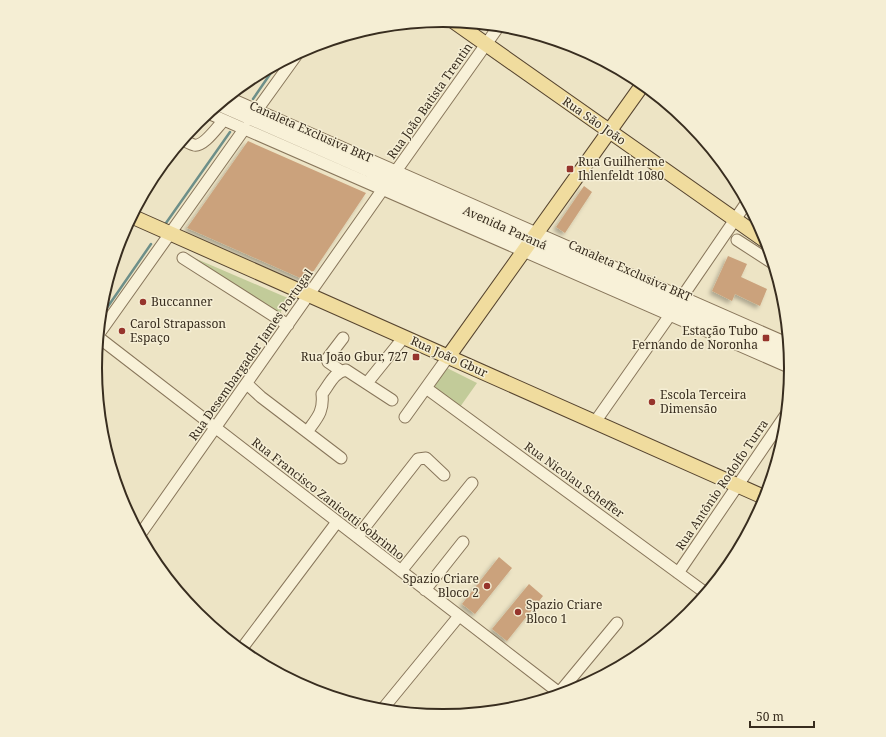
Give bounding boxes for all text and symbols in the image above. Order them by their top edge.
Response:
street label: Rua João Batista Trentin [383,39,476,162]
street label: Rua São João [559,93,629,149]
street label: Canaleta Exclusiva BRT [247,97,376,167]
place label: Rua Guilherme Ihlenfeldt 1080 [578,153,665,184]
marker: Rua Guilherme Ihlenfeldt 1080 [565,164,575,174]
street label: Avenida Paraná [460,201,550,254]
street label: Canaleta Exclusiva BRT [566,236,695,306]
street label: Rua Desembargador James Portugal [185,265,317,444]
place label: Buccanner [151,293,213,310]
marker: Buccanner [138,297,148,307]
place label: Carol Strapasson Espaço [130,315,226,346]
place label: Estação Tubo Fernando de Noronha [632,322,758,353]
marker: Carol Strapasson Espaço [117,326,127,336]
street label: Rua João Gbur [408,332,491,381]
marker: Estação Tubo Fernando de Noronha [761,333,771,343]
place label: Rua João Gbur, 727 [301,348,408,365]
marker: Rua João Gbur, 727 [411,352,421,362]
place label: Escola Terceira Dimensão [660,386,747,417]
marker: Escola Terceira Dimensão [647,397,657,407]
street label: Rua Antônio Rodolfo Turra [671,416,772,553]
street label: Rua Francisco Zanicotti Sobrinho [248,434,408,564]
street label: Rua Nicolau Scheffer [521,438,628,522]
place label: Spazio Criare Bloco 2 [403,570,479,601]
marker: Spazio Criare Bloco 2 [482,581,492,591]
place label: Spazio Criare Bloco 1 [526,596,602,627]
marker: Spazio Criare Bloco 1 [513,607,523,617]
scale bar [750,703,814,729]
text: 50 m [756,708,784,725]

